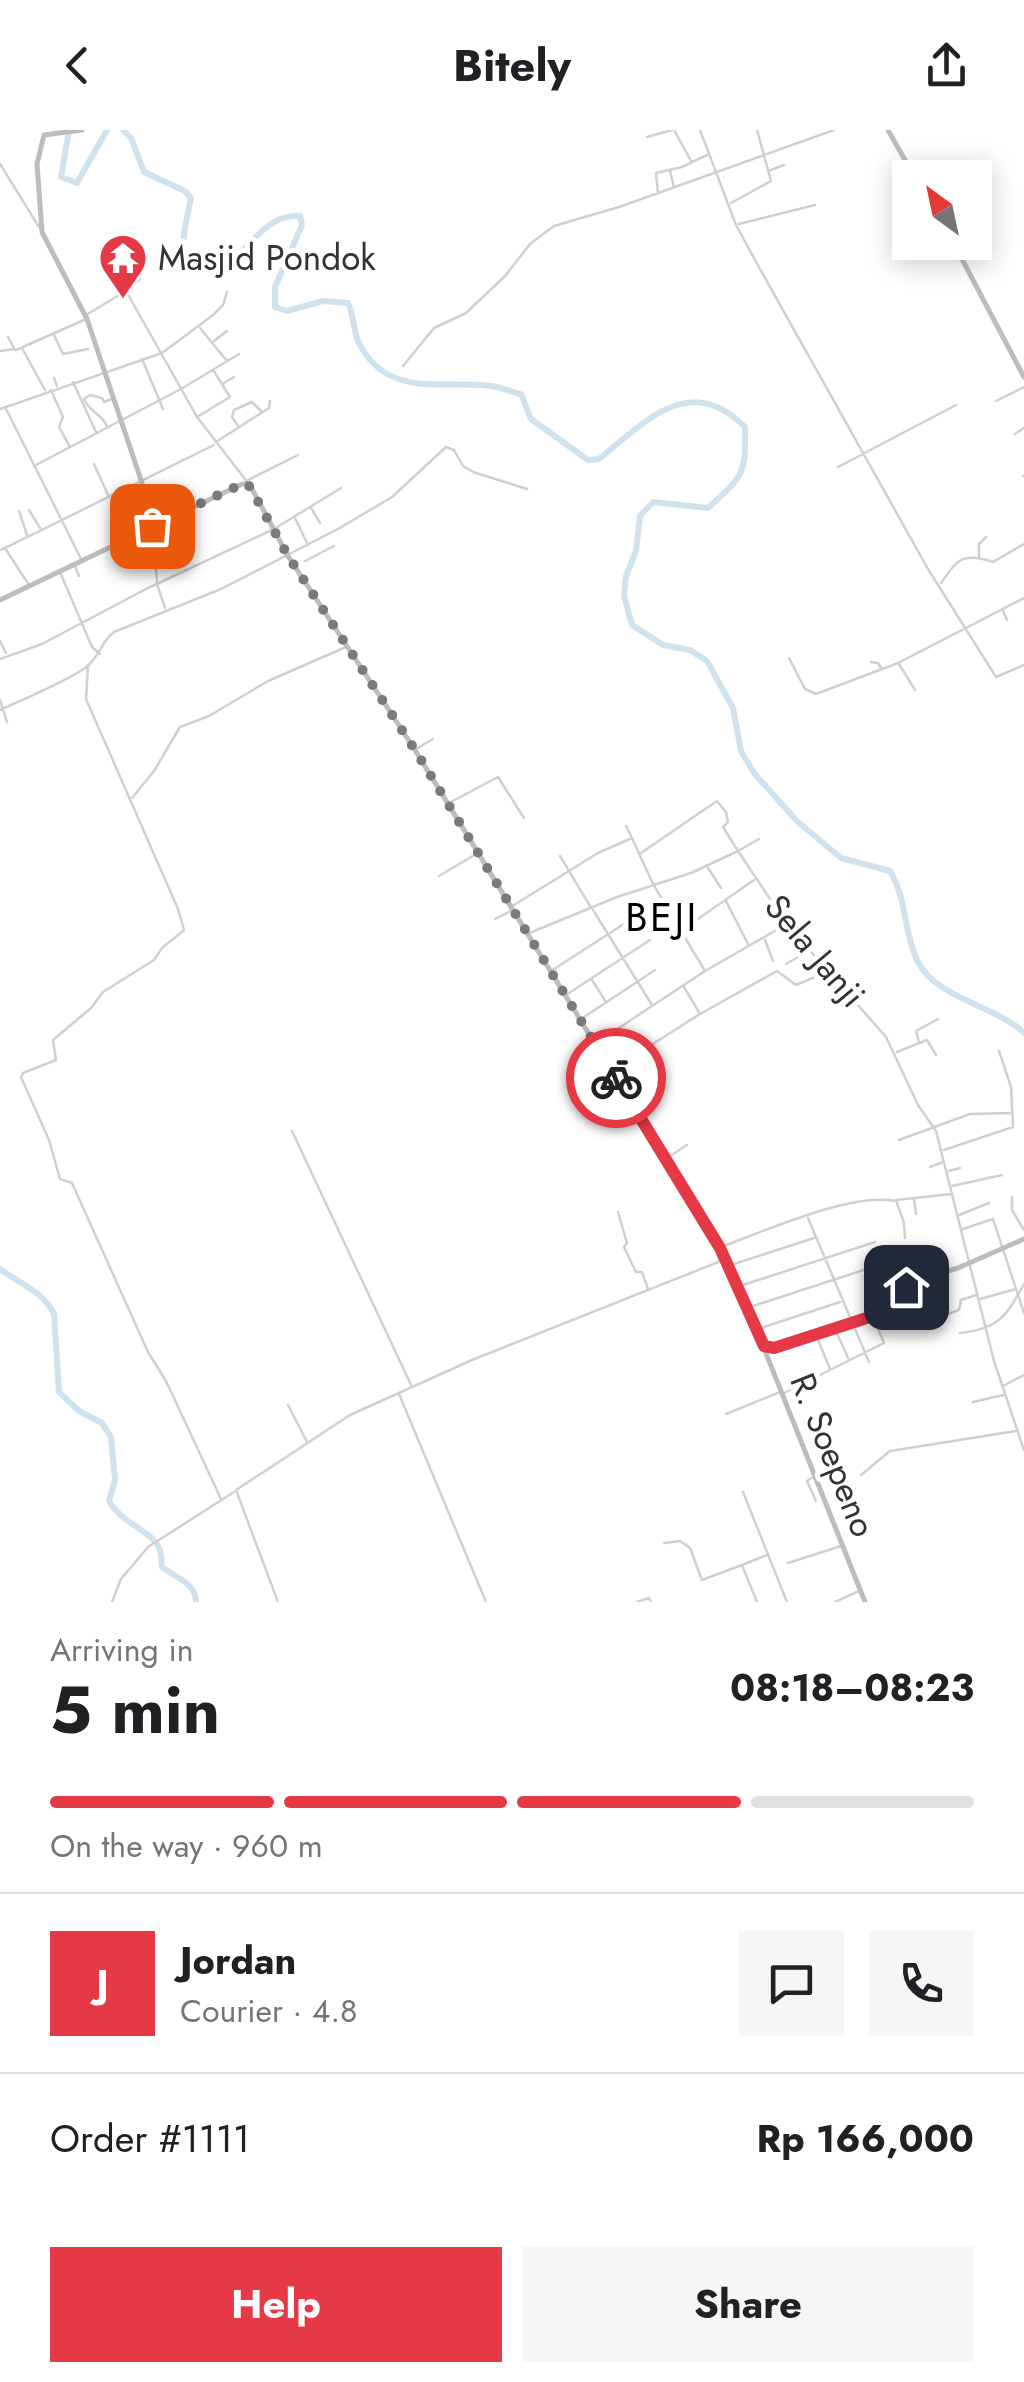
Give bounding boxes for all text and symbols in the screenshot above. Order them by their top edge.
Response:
text: Bitely [453,33,571,98]
icon: back [50,38,105,93]
icon: share [919,38,974,93]
north arrow [892,160,992,260]
map controls [892,160,992,260]
temple icon: Masjid Pondok [97,232,149,300]
place label: Masjid Pondok [158,233,376,283]
pin [110,484,195,569]
icon: bag [125,499,180,554]
street label: Sela Janji [753,884,877,1018]
district label: BEJI [625,888,699,946]
courier [566,1028,666,1128]
icon: bike [589,1051,644,1106]
pin [864,1245,949,1330]
icon: home [879,1260,934,1315]
street label: R. Soepeno [778,1366,888,1544]
text: Arriving in [50,1627,194,1673]
text: 08:18–08:23 [730,1660,974,1715]
text: 5 min [50,1663,220,1757]
text: On the way · 960 m [50,1823,323,1869]
button: chat [739,1931,844,2036]
button: phone [869,1931,974,2036]
text: Jordan [180,1933,296,1988]
text: J [96,1956,109,2011]
text: Courier · 4.8 [180,1988,357,2034]
text: Order #1111 [50,2111,250,2166]
text: Rp 166,000 [757,2111,974,2166]
button: Help [50,2247,502,2362]
button: Share [522,2247,974,2362]

